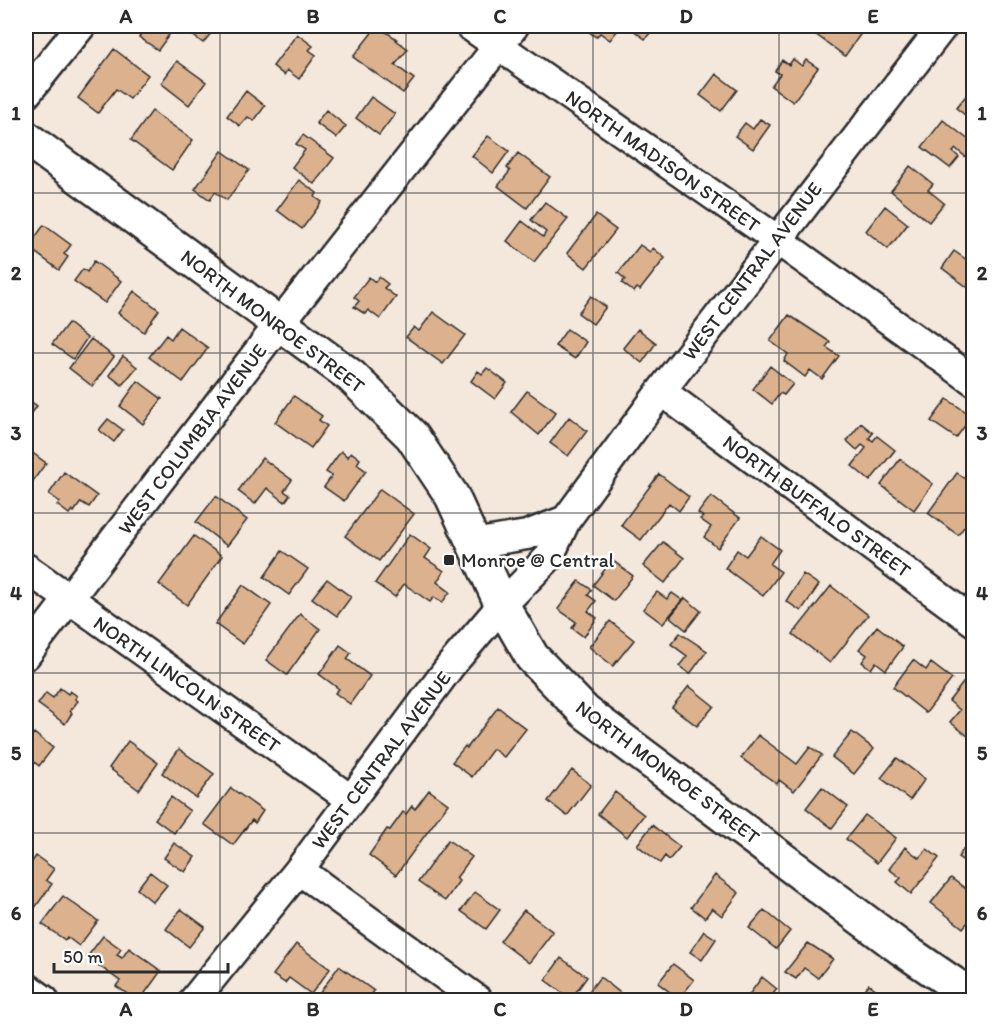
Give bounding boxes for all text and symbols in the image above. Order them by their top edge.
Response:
text: A [119,4,133,28]
text: B [307,4,320,28]
text: C [494,4,507,28]
text: D [679,4,693,28]
text: E [867,4,879,28]
street label: NORTH MADISON STREET [561,85,765,237]
text: 1 [11,101,21,125]
text: 1 [977,101,987,125]
street label: WEST CENTRAL AVENUE [677,177,827,365]
street label: NORTH MONROE STREET [176,244,370,398]
text: 2 [11,261,22,285]
text: 2 [977,261,988,285]
street label: WEST COLUMBIA AVENUE [112,339,272,539]
text: 3 [11,421,22,445]
text: 3 [977,421,988,445]
street label: NORTH BUFFALO STREET [718,430,916,582]
place label: Monroe @ Central [461,548,615,572]
marker: Monroe @ Central [442,553,456,567]
text: 4 [10,581,22,605]
text: 4 [976,581,988,605]
street label: NORTH LINCOLN STREET [89,610,285,758]
street label: WEST CENTRAL AVENUE [306,666,456,854]
street label: NORTH MONROE STREET [571,695,765,849]
text: 5 [11,741,22,765]
text: 5 [977,741,988,765]
text: 6 [11,901,22,925]
text: 6 [977,901,988,925]
scale bar [54,936,228,974]
text: 50 m [63,946,103,968]
text: A [119,997,133,1021]
text: B [307,997,320,1021]
text: C [494,997,507,1021]
text: D [679,997,693,1021]
text: E [867,997,879,1021]

